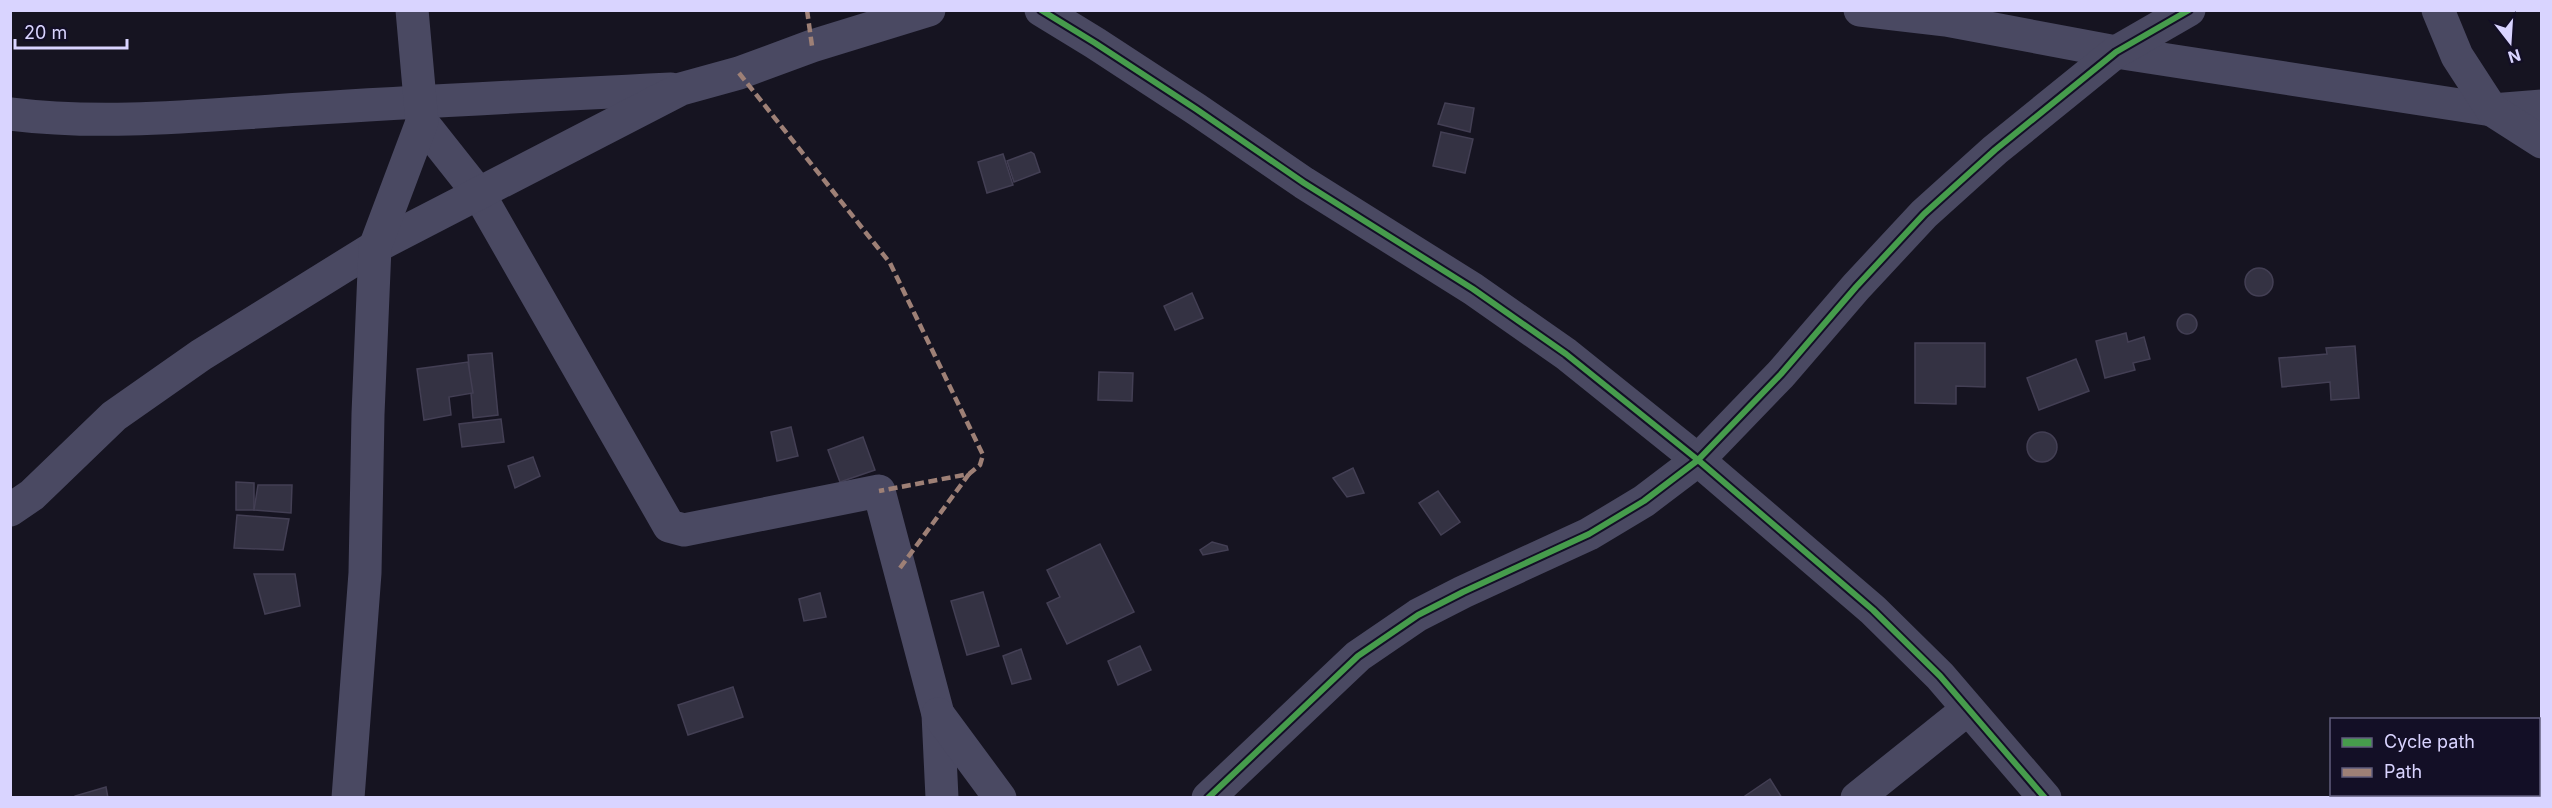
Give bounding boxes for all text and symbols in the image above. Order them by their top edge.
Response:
scale bar [15,12,128,50]
north arrow [2480,12,2540,72]
text: 20 m [24,22,67,43]
text: N [2506,45,2523,68]
legend [2330,718,2540,796]
text: Cycle path [2384,731,2475,752]
text: Path [2384,761,2422,782]

